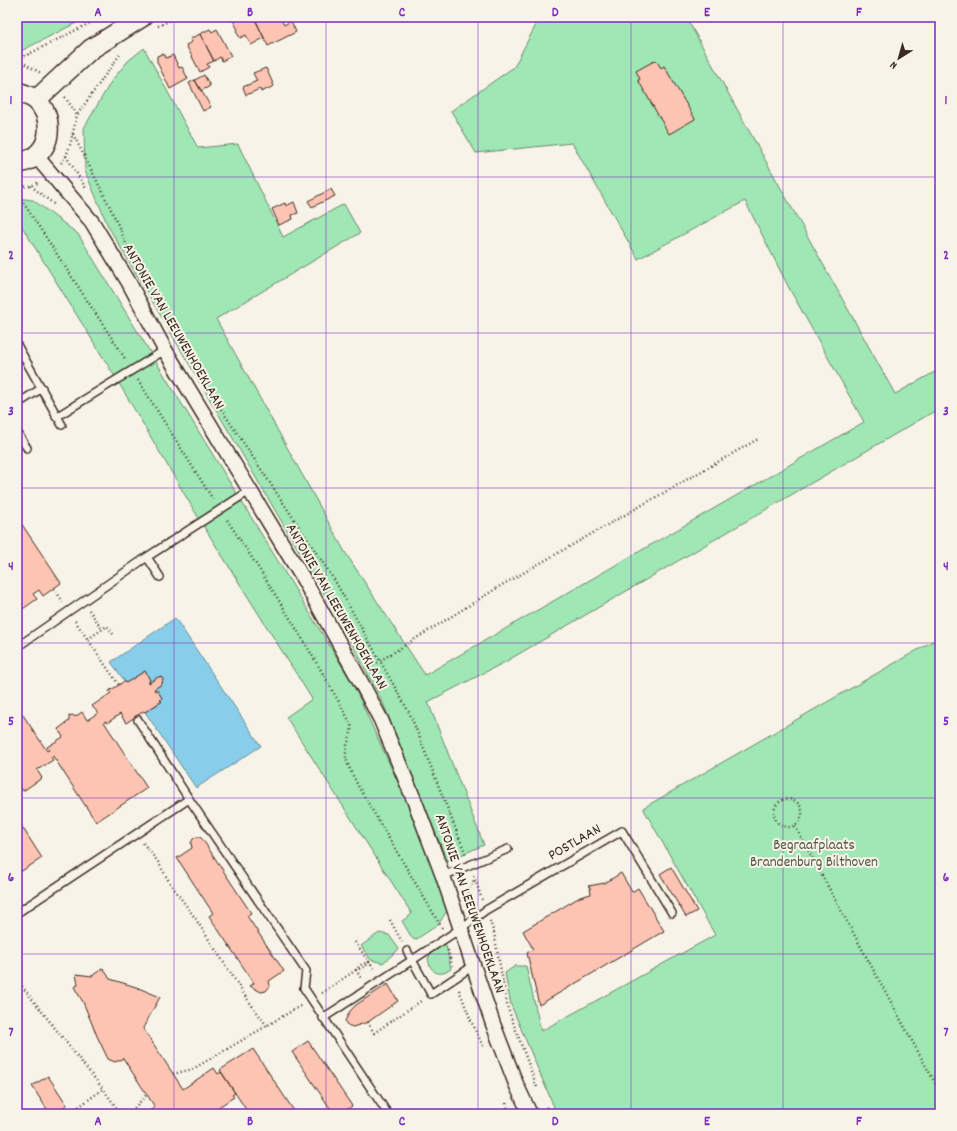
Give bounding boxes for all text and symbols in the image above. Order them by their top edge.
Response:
text: A [94,4,102,23]
text: B [247,4,253,23]
text: C [399,4,406,23]
text: D [552,4,559,23]
text: E [704,4,711,23]
text: F [856,4,862,23]
north arrow [879,38,919,78]
text: N [887,56,901,72]
text: 1 [10,92,13,111]
text: 1 [945,92,948,111]
street label: ANTONIE VAN LEEUWENHOEKLAAN [116,240,230,414]
text: 2 [8,247,14,266]
text: 2 [943,247,949,266]
text: 3 [8,403,14,422]
text: 3 [943,403,949,422]
street label: ANTONIE VAN LEEUWENHOEKLAAN [279,520,393,694]
text: 4 [8,558,14,577]
text: 4 [943,558,949,577]
text: 5 [8,713,14,732]
text: 5 [943,713,949,732]
street label: ANTONIE VAN LEEUWENHOEKLAAN [428,811,510,997]
street label: POSTLAAN [544,819,606,867]
park label: Begraafplaats Brandenburg Bilthoven [750,835,878,874]
text: 6 [8,869,15,888]
text: 6 [943,869,950,888]
text: 7 [9,1024,14,1043]
text: 7 [944,1024,949,1043]
text: A [94,1113,102,1131]
text: B [247,1113,253,1131]
text: C [399,1113,406,1131]
text: D [552,1113,559,1131]
text: E [704,1113,711,1131]
text: F [856,1113,862,1131]

